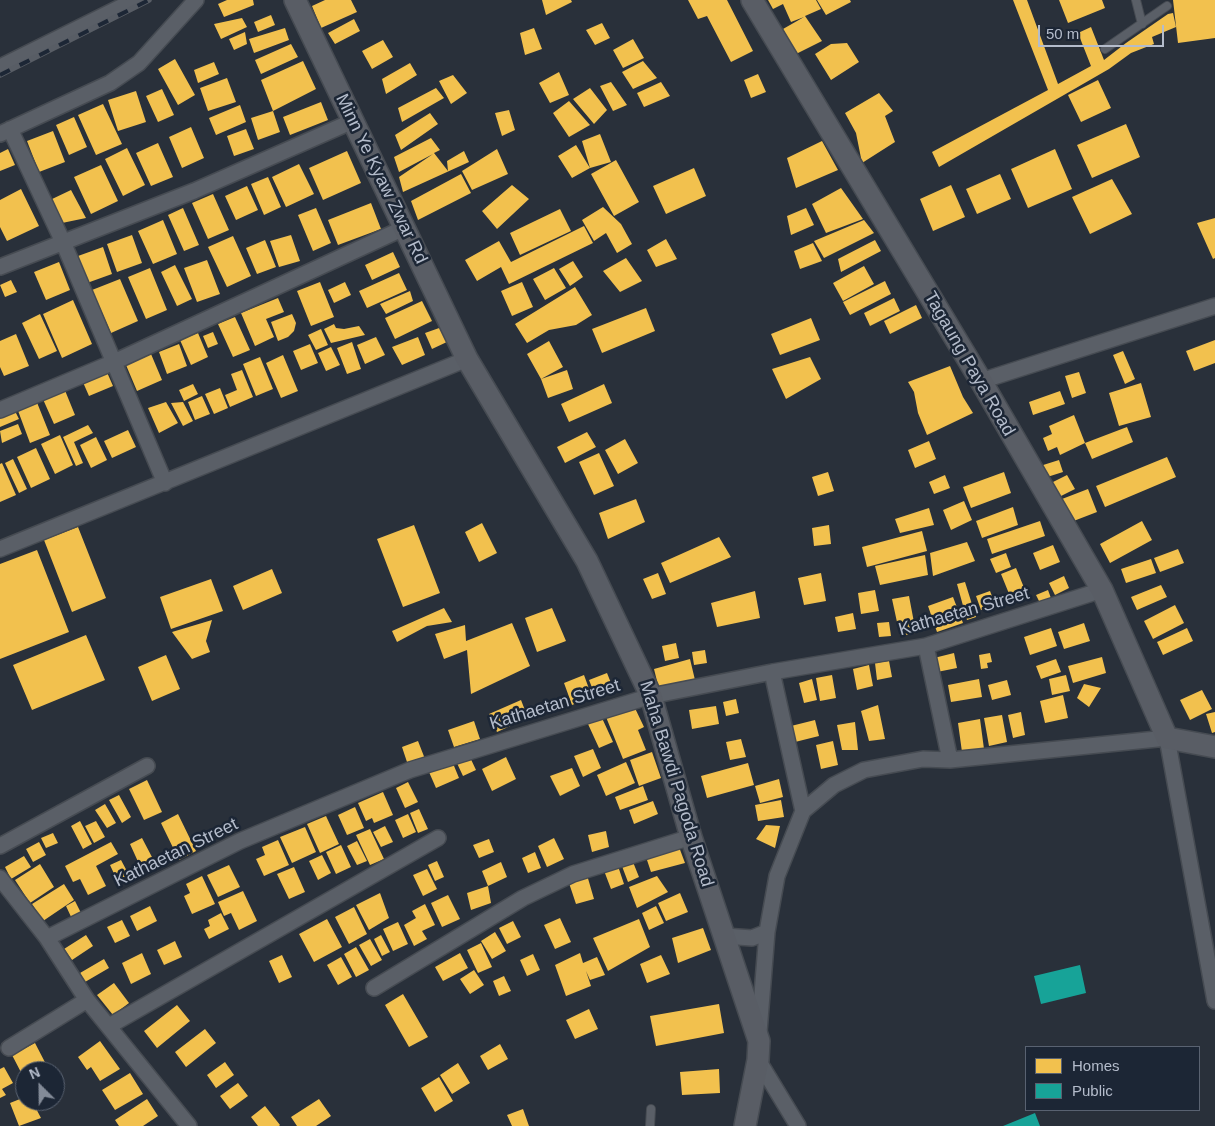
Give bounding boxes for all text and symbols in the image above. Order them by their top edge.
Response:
scale bar [1040,15,1166,47]
text: 50 m [1046,25,1079,42]
street label: Minn Ye Kyaw Zwar Rd [330,90,432,268]
street label: Tagaung Paya Road [919,288,1019,440]
street label: Kathaetan Street [896,583,1032,641]
street label: Kathaetan Street [487,675,623,735]
street label: Maha Bawdi Pagoda Road [634,678,718,890]
street label: Kathaetan Street [111,814,241,892]
legend [1025,1046,1200,1111]
text: Homes [1072,1057,1120,1074]
north arrow [15,1061,65,1111]
text: N [27,1064,42,1082]
text: Public [1072,1082,1113,1099]

